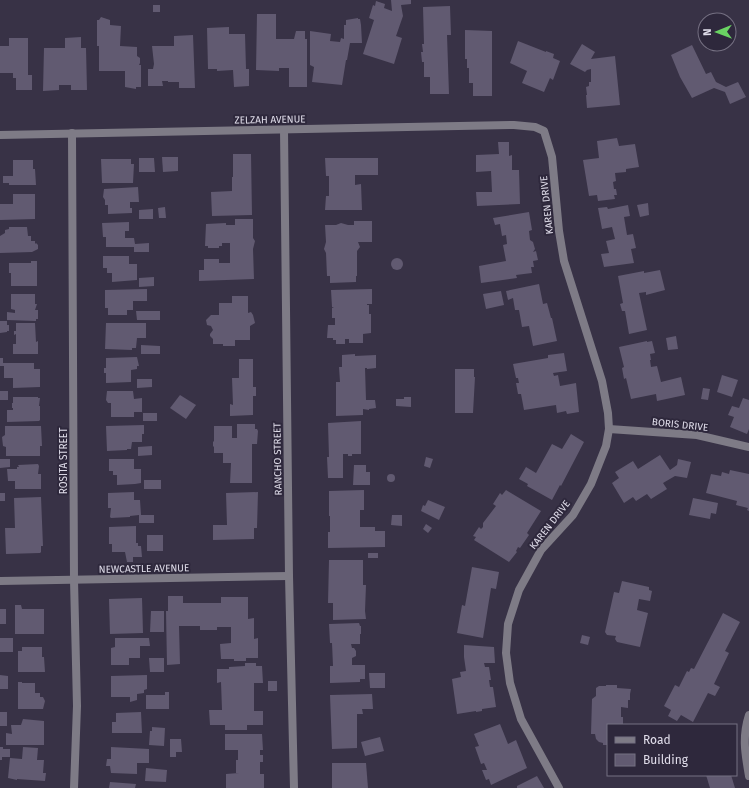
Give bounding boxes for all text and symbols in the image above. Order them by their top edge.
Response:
north arrow [697,12,737,52]
text: N [701,28,714,36]
street label: ZELZAH AVENUE [234,113,306,127]
street label: KAREN DRIVE [538,175,556,235]
street label: BORIS DRIVE [651,416,709,434]
street label: RANCHO STREET [271,422,285,496]
street label: ROSITA STREET [58,427,70,494]
street label: KAREN DRIVE [527,498,573,552]
street label: NEWCASTLE AVENUE [99,562,189,576]
legend [607,724,737,776]
text: Road [643,733,671,747]
text: Building [643,753,689,767]

